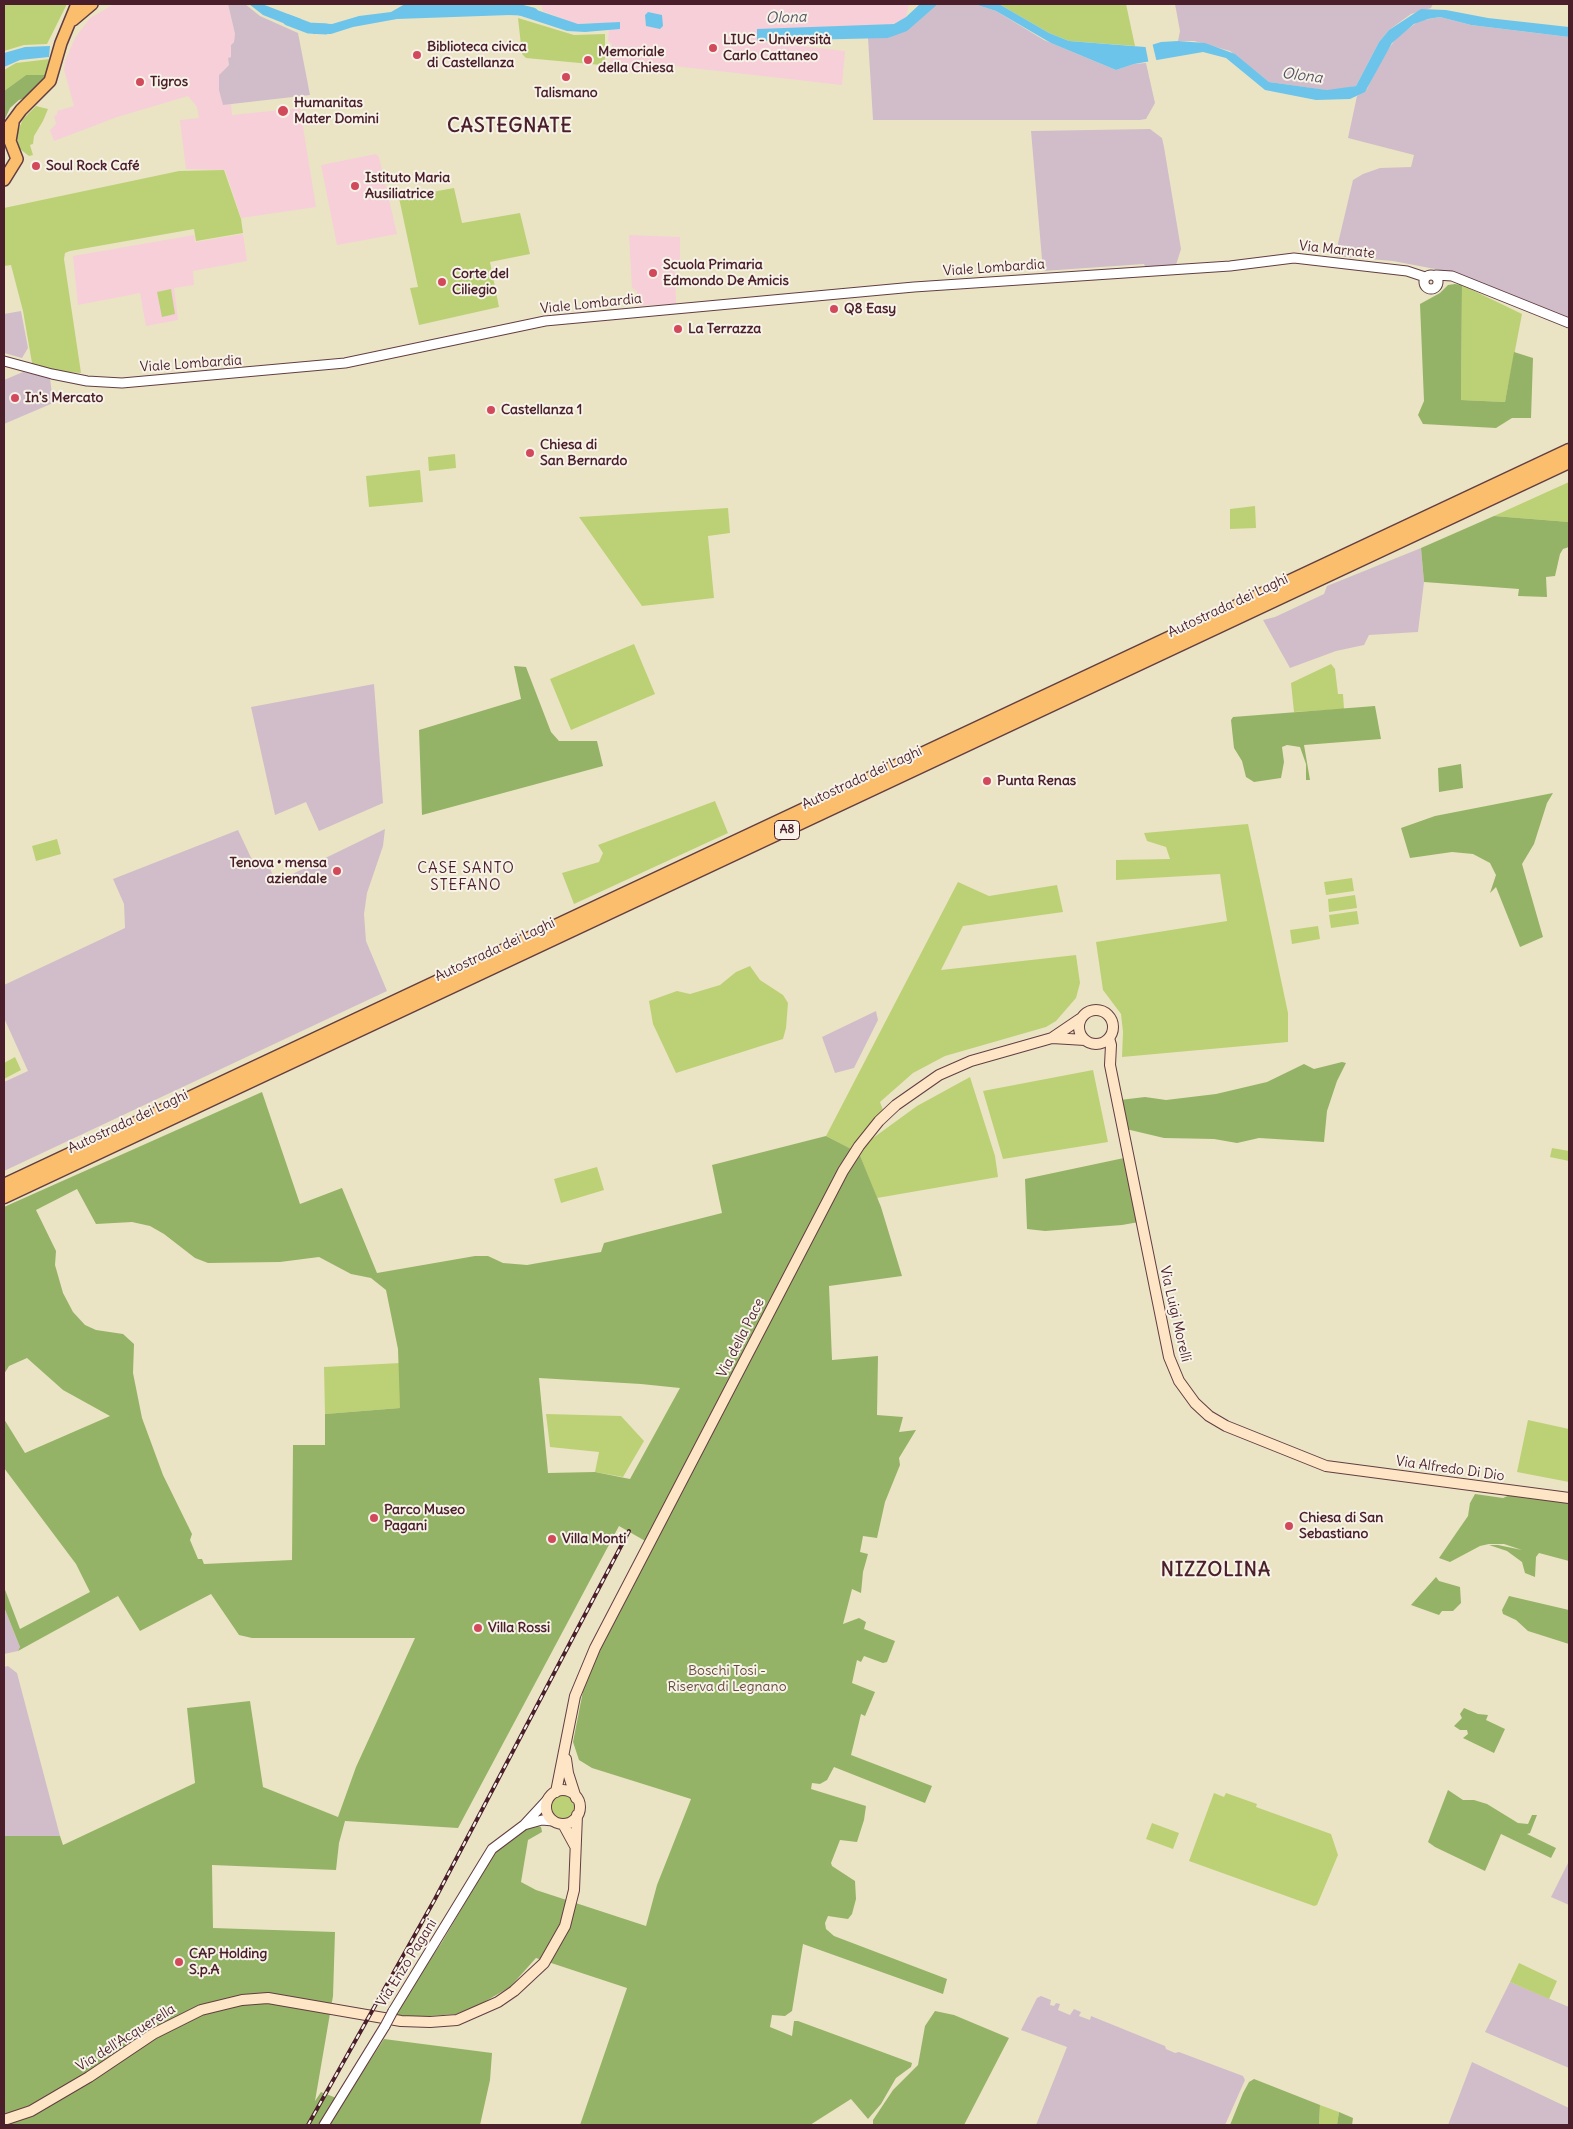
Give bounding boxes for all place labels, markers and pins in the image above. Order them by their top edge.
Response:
place label: LIUC - Università Carlo Cattaneo [723,32,831,64]
place label: Biblioteca civica di Castellanza [427,39,527,72]
marker: LIUC - Università Carlo Cattaneo [707,42,719,54]
place label: Memoriale della Chiesa [598,44,674,76]
marker: Biblioteca civica di Castellanza [411,49,423,61]
marker: Memoriale della Chiesa [582,54,594,66]
marker: Talismano [560,71,572,83]
place label: Tigros [150,74,188,90]
marker: Tigros [134,76,146,88]
place label: Talismano [534,85,598,101]
place label: Humanitas Mater Domini [294,95,379,128]
marker: Humanitas Mater Domini [276,104,290,118]
place label: Soul Rock Café [46,158,139,174]
marker: Soul Rock Café [30,160,42,172]
place label: Istituto Maria Ausiliatrice [365,170,450,202]
marker: Istituto Maria Ausiliatrice [349,180,361,192]
place label: Scuola Primaria Edmondo De Amicis [663,257,789,290]
place label: Corte del Ciliegio [452,266,509,298]
marker: Scuola Primaria Edmondo De Amicis [647,267,659,279]
marker: Corte del Ciliegio [436,276,448,288]
place label: Q8 Easy [844,301,896,317]
marker: Q8 Easy [828,303,840,315]
place label: La Terrazza [688,321,761,337]
marker: La Terrazza [672,323,684,335]
place label: In's Mercato [25,390,103,406]
marker: In's Mercato [9,392,21,404]
place label: Castellanza 1 [501,402,582,418]
marker: Castellanza 1 [485,404,497,416]
place label: Chiesa di San Bernardo [540,437,627,470]
marker: Chiesa di San Bernardo [524,447,536,459]
place label: Punta Renas [997,773,1076,789]
marker: Punta Renas [981,775,993,787]
place label: Tenova • mensa aziendale [229,855,327,888]
marker: Tenova • mensa aziendale [331,865,343,877]
place label: Parco Museo Pagani [384,1502,465,1534]
place label: Chiesa di San Sebastiano [1299,1510,1383,1542]
marker: Parco Museo Pagani [368,1512,380,1524]
marker: Chiesa di San Sebastiano [1283,1520,1295,1532]
place label: Villa Monti [562,1531,626,1547]
marker: Villa Monti [546,1533,558,1545]
place label: Villa Rossi [488,1620,550,1636]
marker: Villa Rossi [472,1622,484,1634]
place label: CAP Holding S.p.A [189,1946,267,1978]
marker: CAP Holding S.p.A [173,1956,185,1968]

